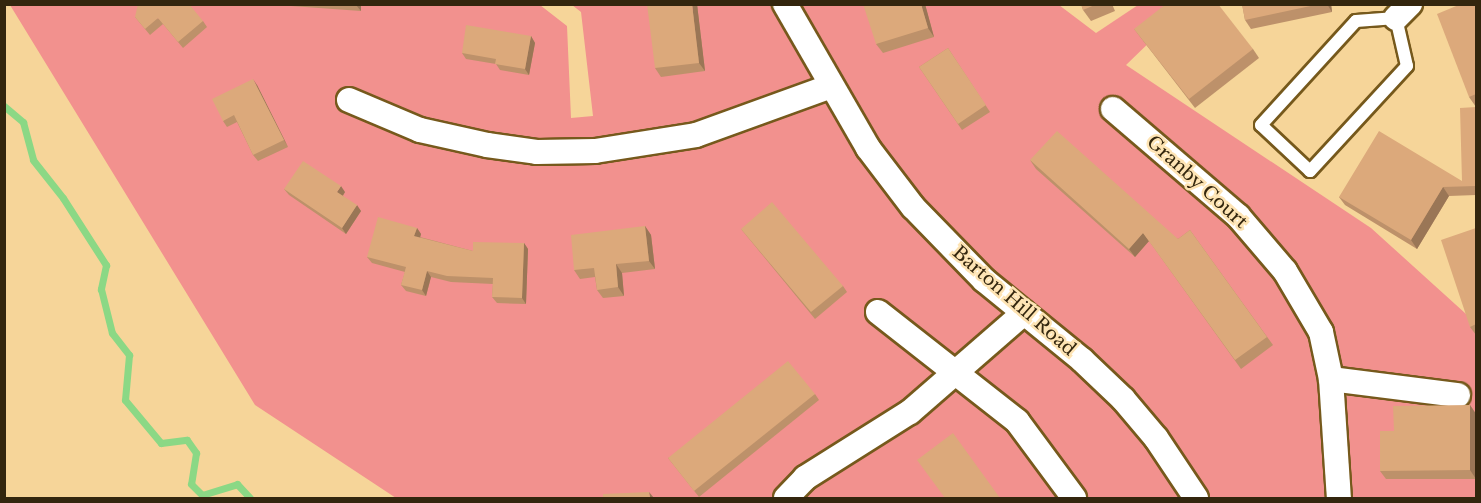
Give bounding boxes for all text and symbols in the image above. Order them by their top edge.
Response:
street label: Granby Court [1142,131,1252,233]
street label: Barton Hill Road [948,242,1080,360]

